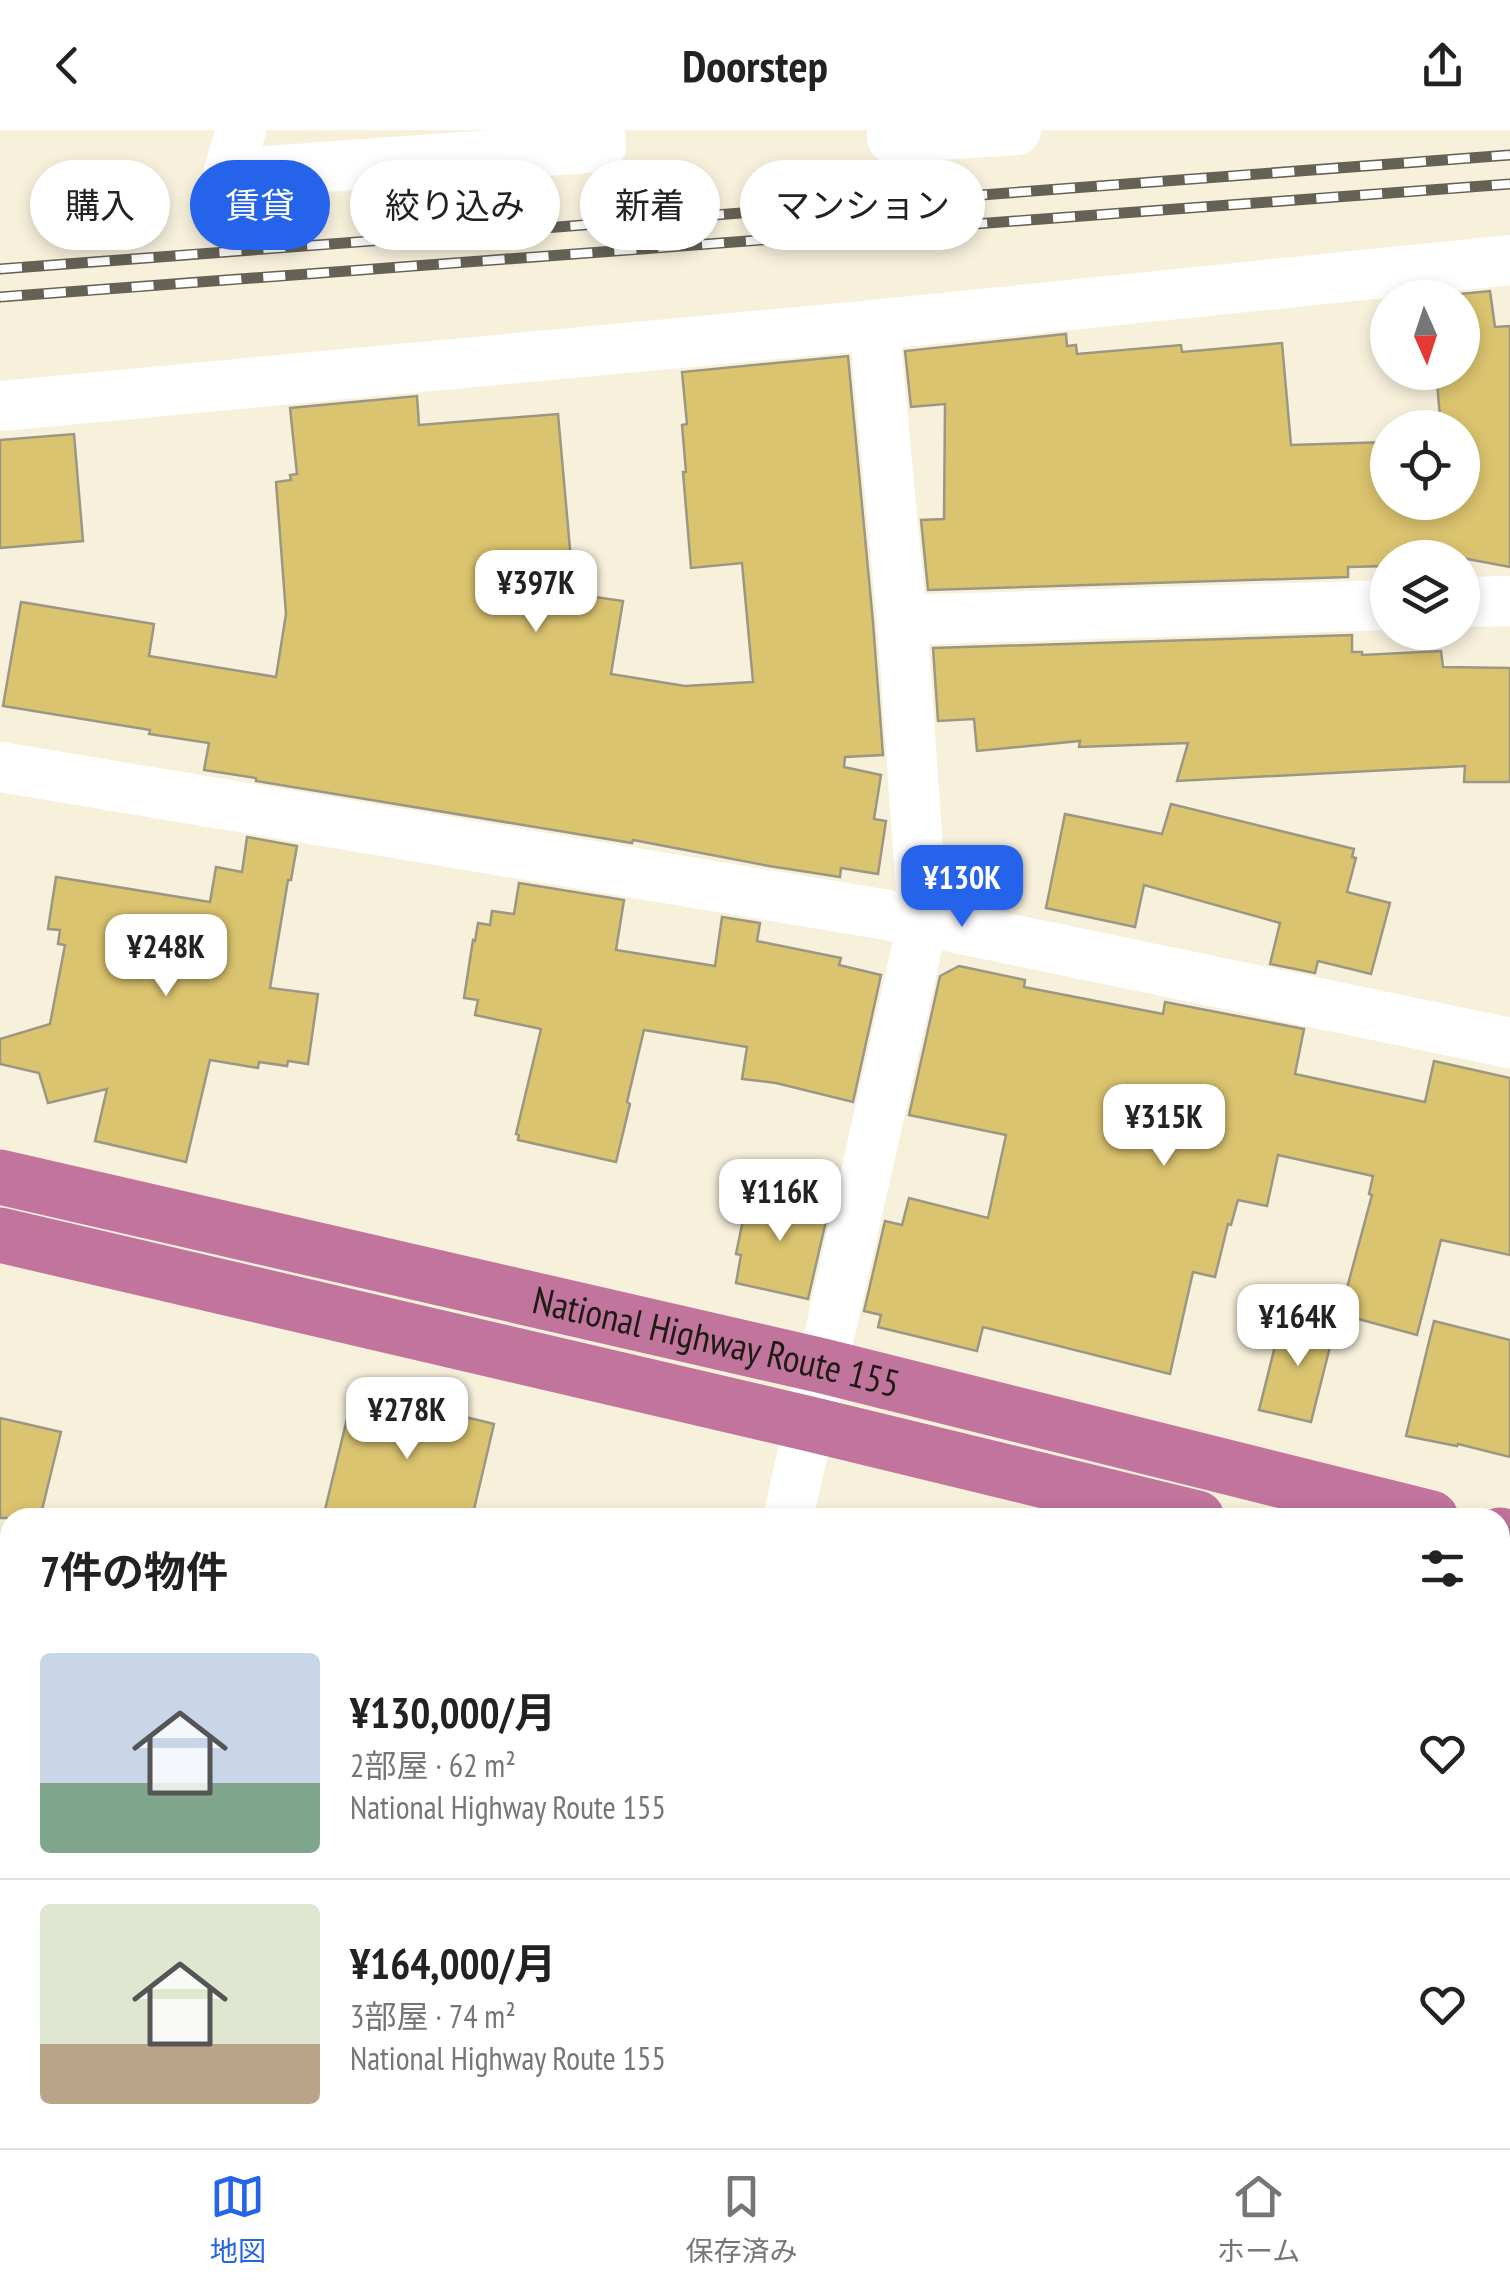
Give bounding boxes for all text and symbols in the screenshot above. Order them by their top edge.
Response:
text: Doorstep [682,36,828,94]
icon: back [40,38,95,93]
icon: share [1415,38,1470,93]
chip: 購入 [30,160,170,250]
chip: 賃貸 [190,160,330,250]
chip: 絞り込み [350,160,560,250]
chip: 新着 [580,160,720,250]
chip: マンション [740,160,985,250]
north arrow [1370,280,1480,390]
map controls [1370,280,1480,650]
button: locate [1370,410,1480,520]
button: layers [1370,540,1480,650]
pin: ¥397K [466,550,606,635]
text: ¥397K [497,561,575,603]
pin: ¥130K [892,845,1032,930]
text: ¥130K [923,856,1001,898]
pin: ¥248K [96,914,236,999]
text: ¥248K [127,925,205,967]
pin: ¥315K [1094,1084,1234,1169]
text: ¥315K [1125,1095,1203,1137]
pin: ¥116K [710,1159,850,1244]
text: ¥116K [741,1170,819,1212]
street label: National Highway Route 155 [528,1274,905,1407]
pin: ¥164K [1228,1284,1368,1369]
text: ¥164K [1259,1295,1337,1337]
pin: ¥278K [337,1377,477,1462]
text: ¥278K [368,1388,446,1430]
icon: filters [1415,1541,1470,1596]
text: 7件の物件 [40,1544,228,1599]
text: ¥130,000/月 [350,1685,556,1740]
icon: home [120,1693,240,1813]
icon: heart [1415,1726,1470,1781]
text: 2部屋 · 62 m² [350,1744,516,1786]
text: National Highway Route 155 [350,1786,666,1828]
text: ¥164,000/月 [350,1936,556,1991]
icon: home [120,1944,240,2064]
icon: heart [1415,1977,1470,2032]
text: 3部屋 · 74 m² [350,1995,516,2037]
text: National Highway Route 155 [350,2037,666,2079]
tab: 地図 [210,2169,266,2269]
tab: 保存済み [685,2169,797,2269]
tab: ホーム [1217,2169,1300,2269]

